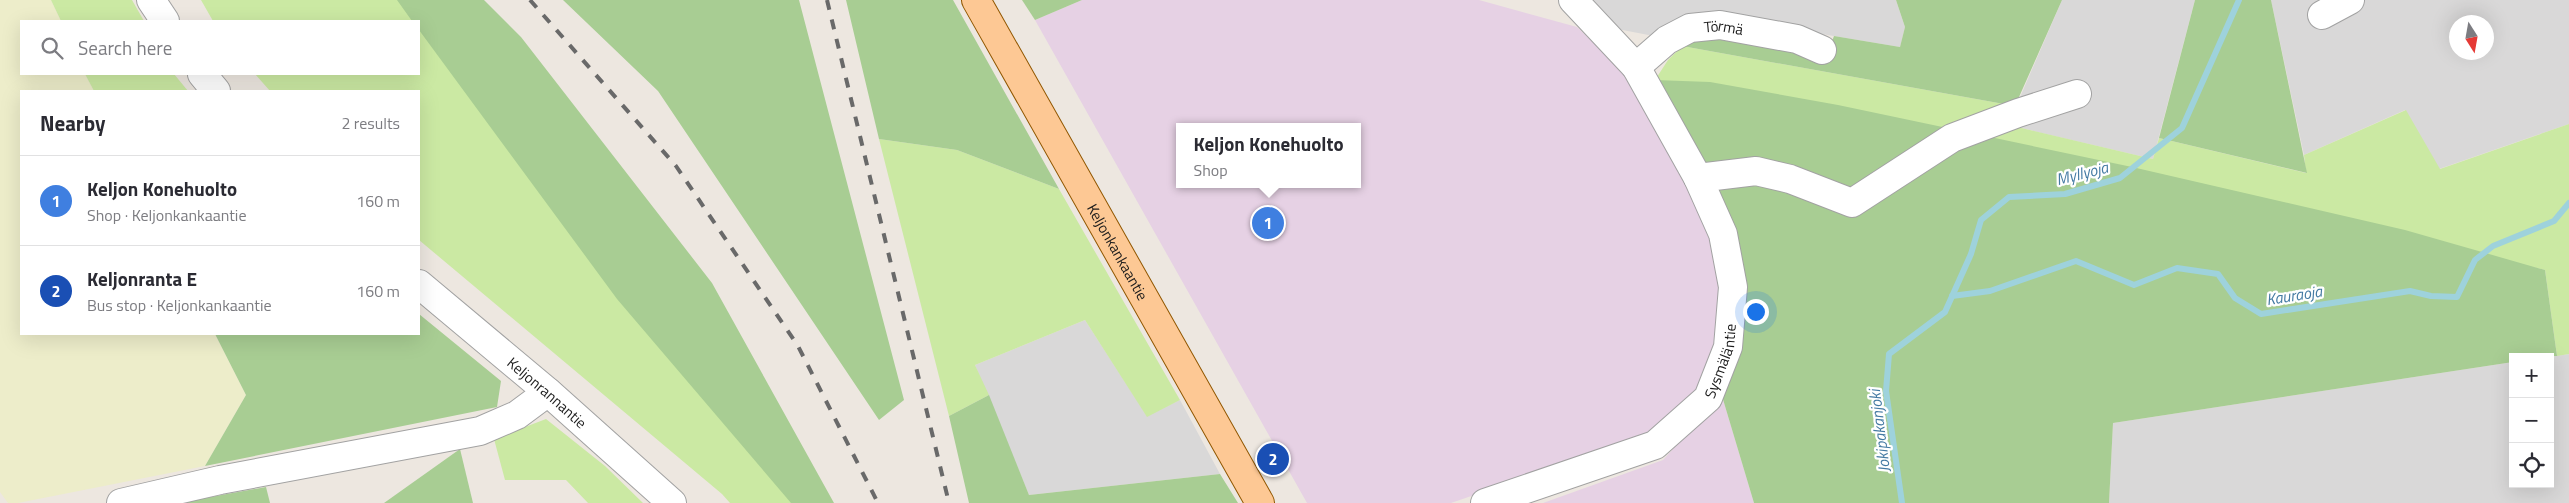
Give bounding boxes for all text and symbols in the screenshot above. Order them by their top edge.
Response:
street label: Törmä [1703,13,1746,41]
north arrow [2449,15,2494,60]
search box [20,20,420,75]
text: Search here [78,33,172,62]
icon: search [38,34,66,62]
text: Nearby [40,107,105,139]
text: 2 results [341,111,400,135]
popup [1176,123,1361,188]
text: Keljon Konehuolto [1193,129,1344,158]
water label: Myllyoja [2053,155,2112,191]
text: Shop [1193,158,1228,182]
text: Keljon Konehuolto [87,174,237,203]
text: 1 [52,189,60,213]
text: 160 m [356,189,400,213]
street label: Keljonkankaantie [1082,199,1155,304]
text: Shop · Keljonkankaantie [87,203,246,227]
pin: 1 [1252,204,1284,242]
text: Keljonranta E [87,264,197,293]
text: 2 [52,279,60,303]
text: 160 m [356,279,400,303]
water label: Kauraoja [2264,279,2325,311]
text: Bus stop · Keljonkankaantie [87,293,272,317]
your location [1743,299,1769,325]
street label: Sysmäläntie [1698,323,1741,401]
street label: Keljonrannantie [502,351,592,433]
map controls [2509,353,2554,488]
button: + [2509,353,2554,398]
water label: Jokipakanjoki [1862,387,1896,474]
button: − [2509,398,2554,443]
pin: 2 [1257,440,1289,478]
button: locate [2509,443,2554,488]

